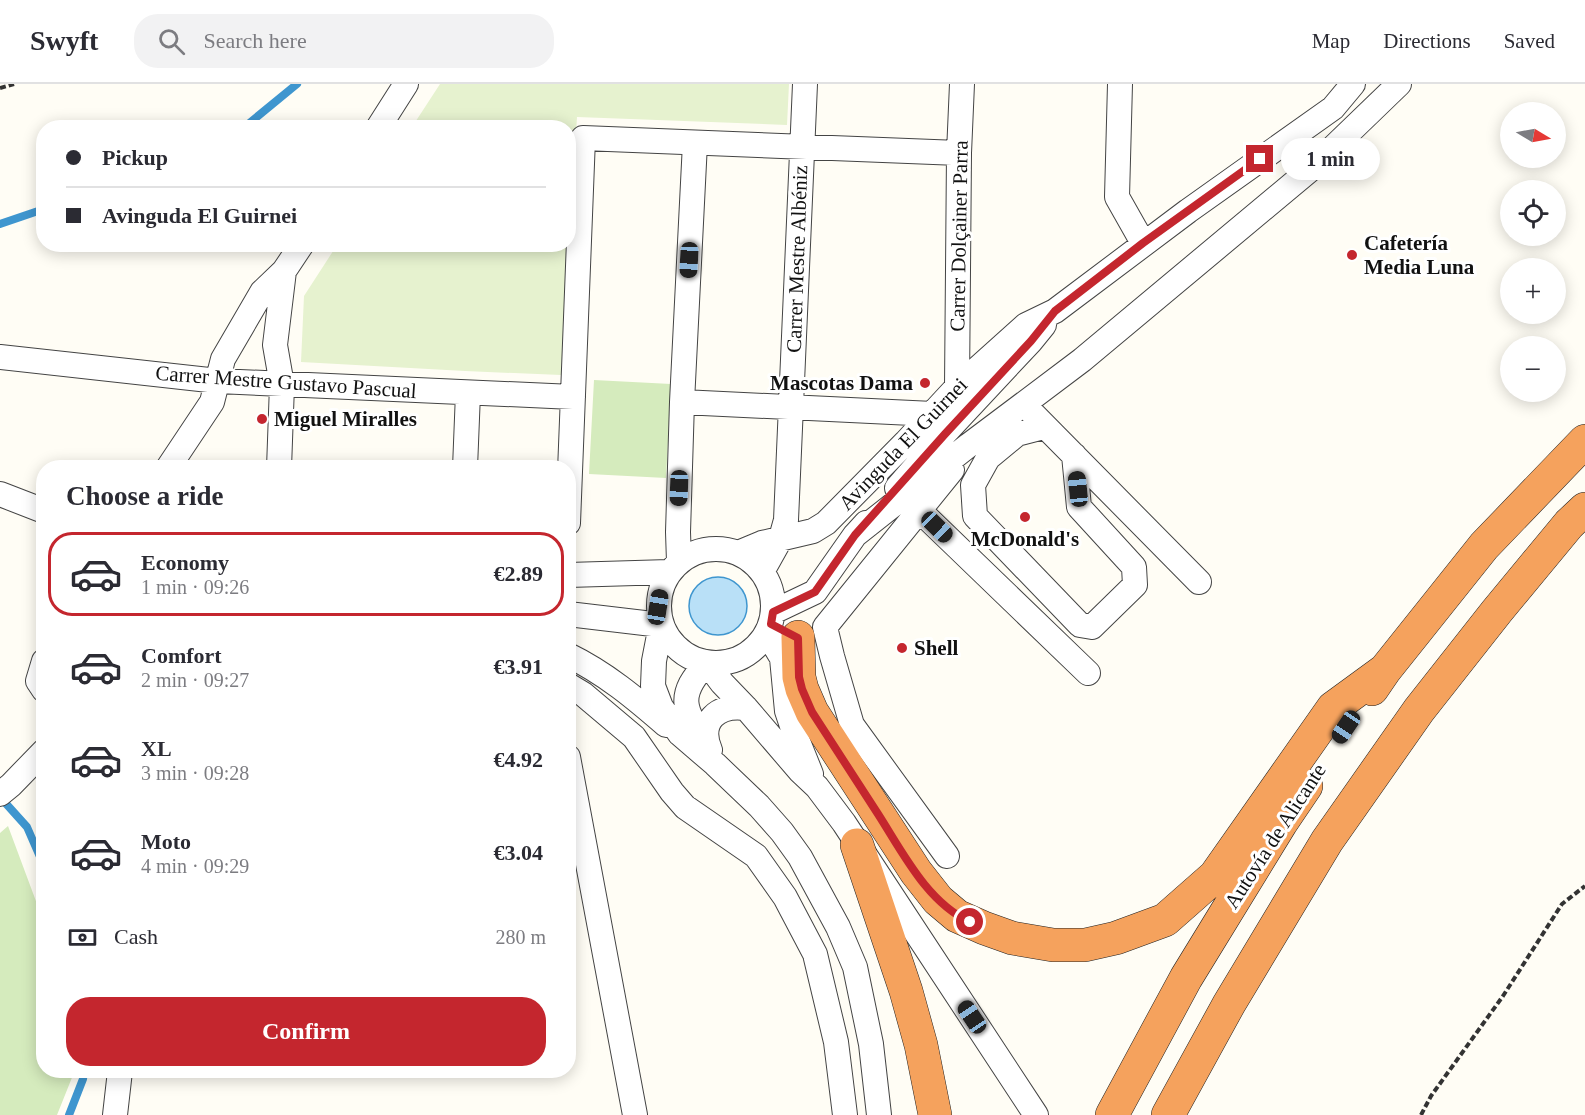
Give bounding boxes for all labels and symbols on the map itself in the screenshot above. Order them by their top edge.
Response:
north arrow [1500,102,1566,168]
callout: 1 min [1281,138,1380,180]
street label: Carrer Dolçainer Parra [945,140,973,332]
route end [1246,145,1273,172]
street label: Carrer Mestre Albéniz [782,165,812,353]
place label: Cafetería Media Luna [1364,231,1475,279]
car [679,242,699,278]
marker: Cafetería Media Luna [1345,248,1359,262]
street label: Carrer Mestre Gustavo Pascual [155,361,418,403]
place label: Mascotas Dama [770,371,913,395]
street label: Avinguda El Guirnei [834,373,972,515]
marker: Mascotas Dama [918,376,932,390]
place label: Miguel Miralles [274,407,417,431]
marker: Miguel Miralles [255,412,269,426]
car [669,470,689,506]
car [1067,470,1089,508]
car [918,508,956,546]
marker: McDonald's [1018,510,1032,524]
place label: McDonald's [971,527,1079,551]
car [646,588,670,626]
place label: Shell [914,636,959,660]
marker: Shell [895,641,909,655]
car [1328,707,1364,747]
street label: Autovía de Alicante [1219,759,1331,913]
route start [956,908,983,935]
car [954,997,990,1037]

